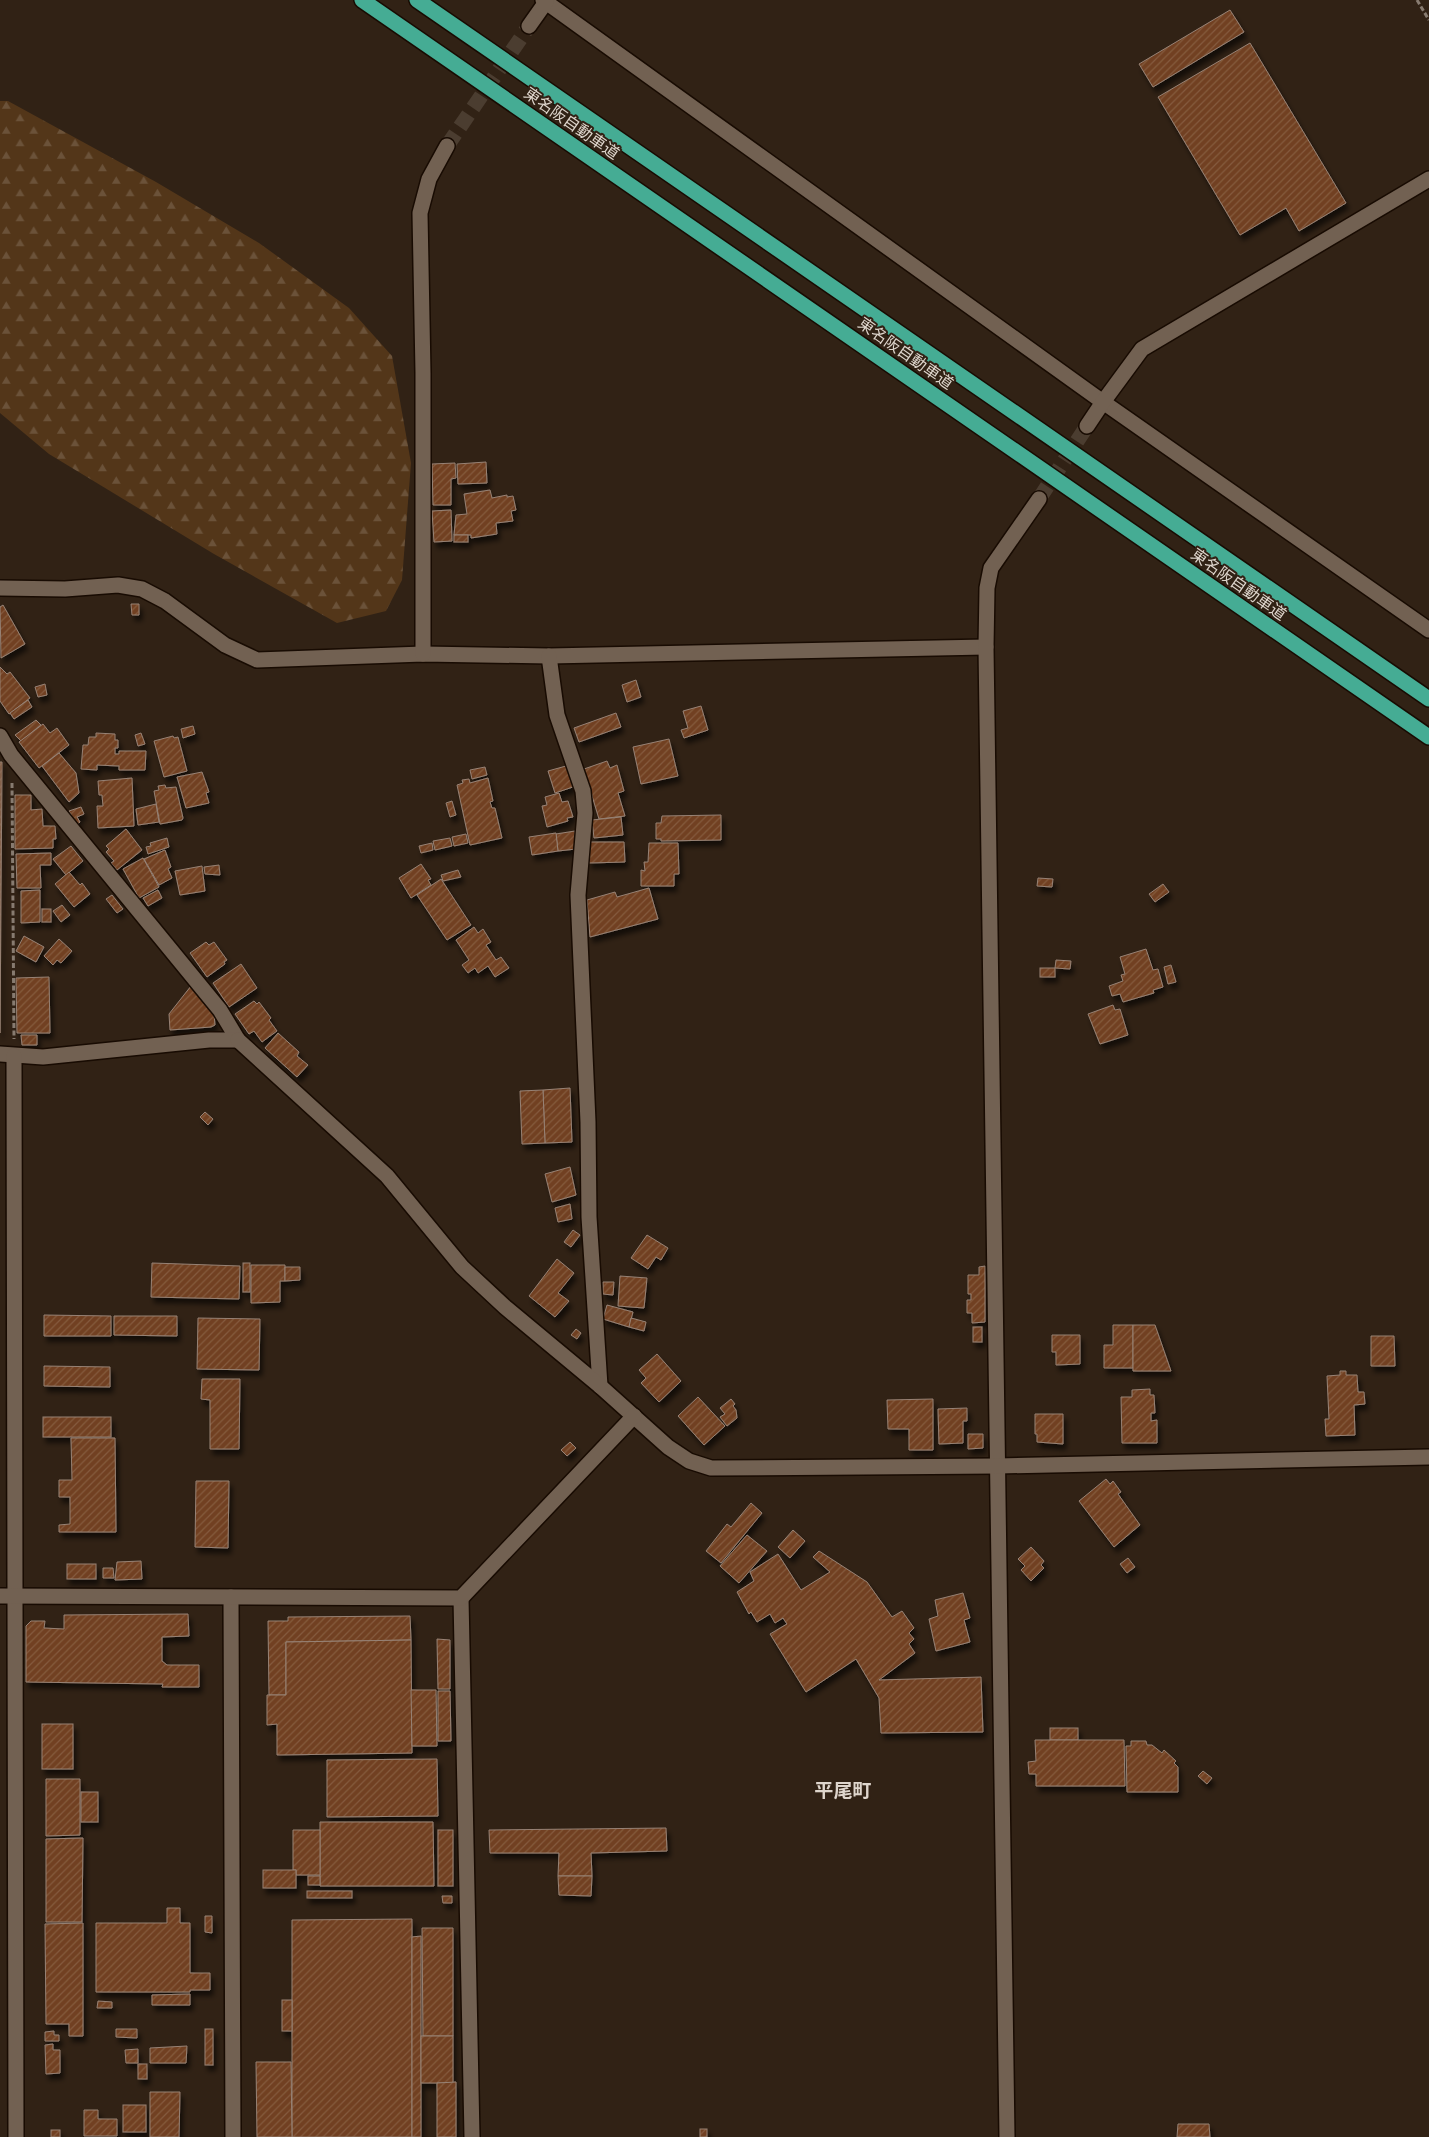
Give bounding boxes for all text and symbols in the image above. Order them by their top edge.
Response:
street label: 東名阪自動車道 [521,83,624,162]
street label: 東名阪自動車道 [855,313,958,392]
street label: 東名阪自動車道 [1188,544,1291,623]
district label: 平尾町 [814,1778,872,1801]

